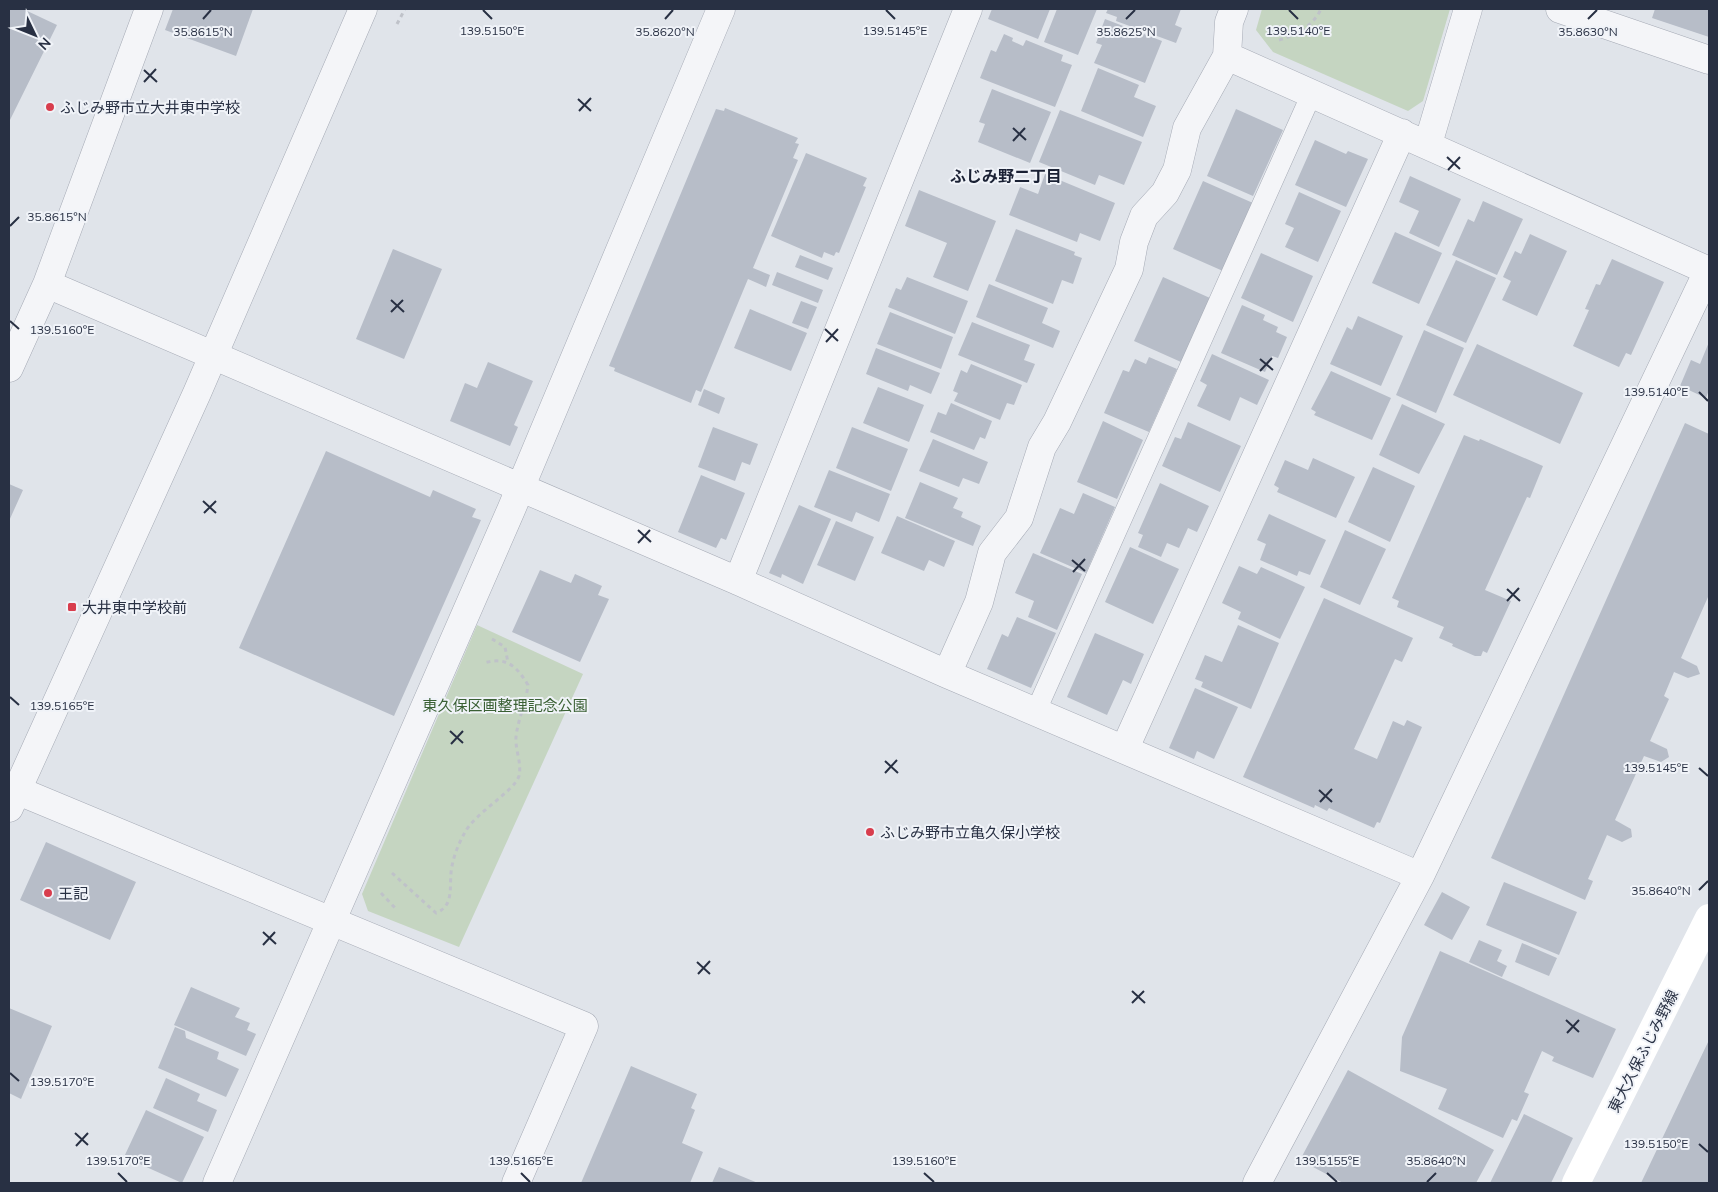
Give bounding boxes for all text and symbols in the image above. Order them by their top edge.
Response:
north arrow [10,10,60,60]
text: 139.5150°E [460,23,524,38]
text: 139.5145°E [863,23,927,38]
text: 139.5140°E [1266,23,1330,38]
text: 35.8615°N [173,24,233,39]
text: 35.8620°N [635,24,695,39]
text: 35.8625°N [1096,24,1156,39]
text: 35.8630°N [1558,24,1618,39]
text: N [34,34,55,54]
place label: ふじみ野市立大井東中学校 [60,98,240,117]
marker: ふじみ野市立大井東中学校 [44,101,56,113]
district label: ふじみ野二丁目 [950,166,1062,186]
text: 35.8615°N [27,209,87,224]
text: 139.5160°E [30,322,94,337]
text: 139.5140°E [1624,384,1688,399]
place label: 大井東中学校前 [82,598,187,617]
marker: 大井東中学校前 [66,601,78,613]
park label: 東久保区画整理記念公園 [422,696,588,715]
text: 139.5165°E [30,698,94,713]
text: 139.5145°E [1624,760,1688,775]
place label: ふじみ野市立亀久保小学校 [880,823,1060,842]
marker: ふじみ野市立亀久保小学校 [864,826,876,838]
text: 35.8640°N [1631,883,1691,898]
place label: 王記 [58,884,88,903]
marker: 王記 [42,887,54,899]
street label: 東大久保ふじみ野線 [1604,987,1682,1115]
text: 139.5170°E [30,1074,94,1089]
text: 139.5150°E [1624,1136,1688,1151]
text: 139.5170°E [86,1153,150,1168]
text: 139.5165°E [489,1153,553,1168]
text: 139.5160°E [892,1153,956,1168]
text: 139.5155°E [1295,1153,1359,1168]
text: 35.8640°N [1406,1153,1466,1168]

